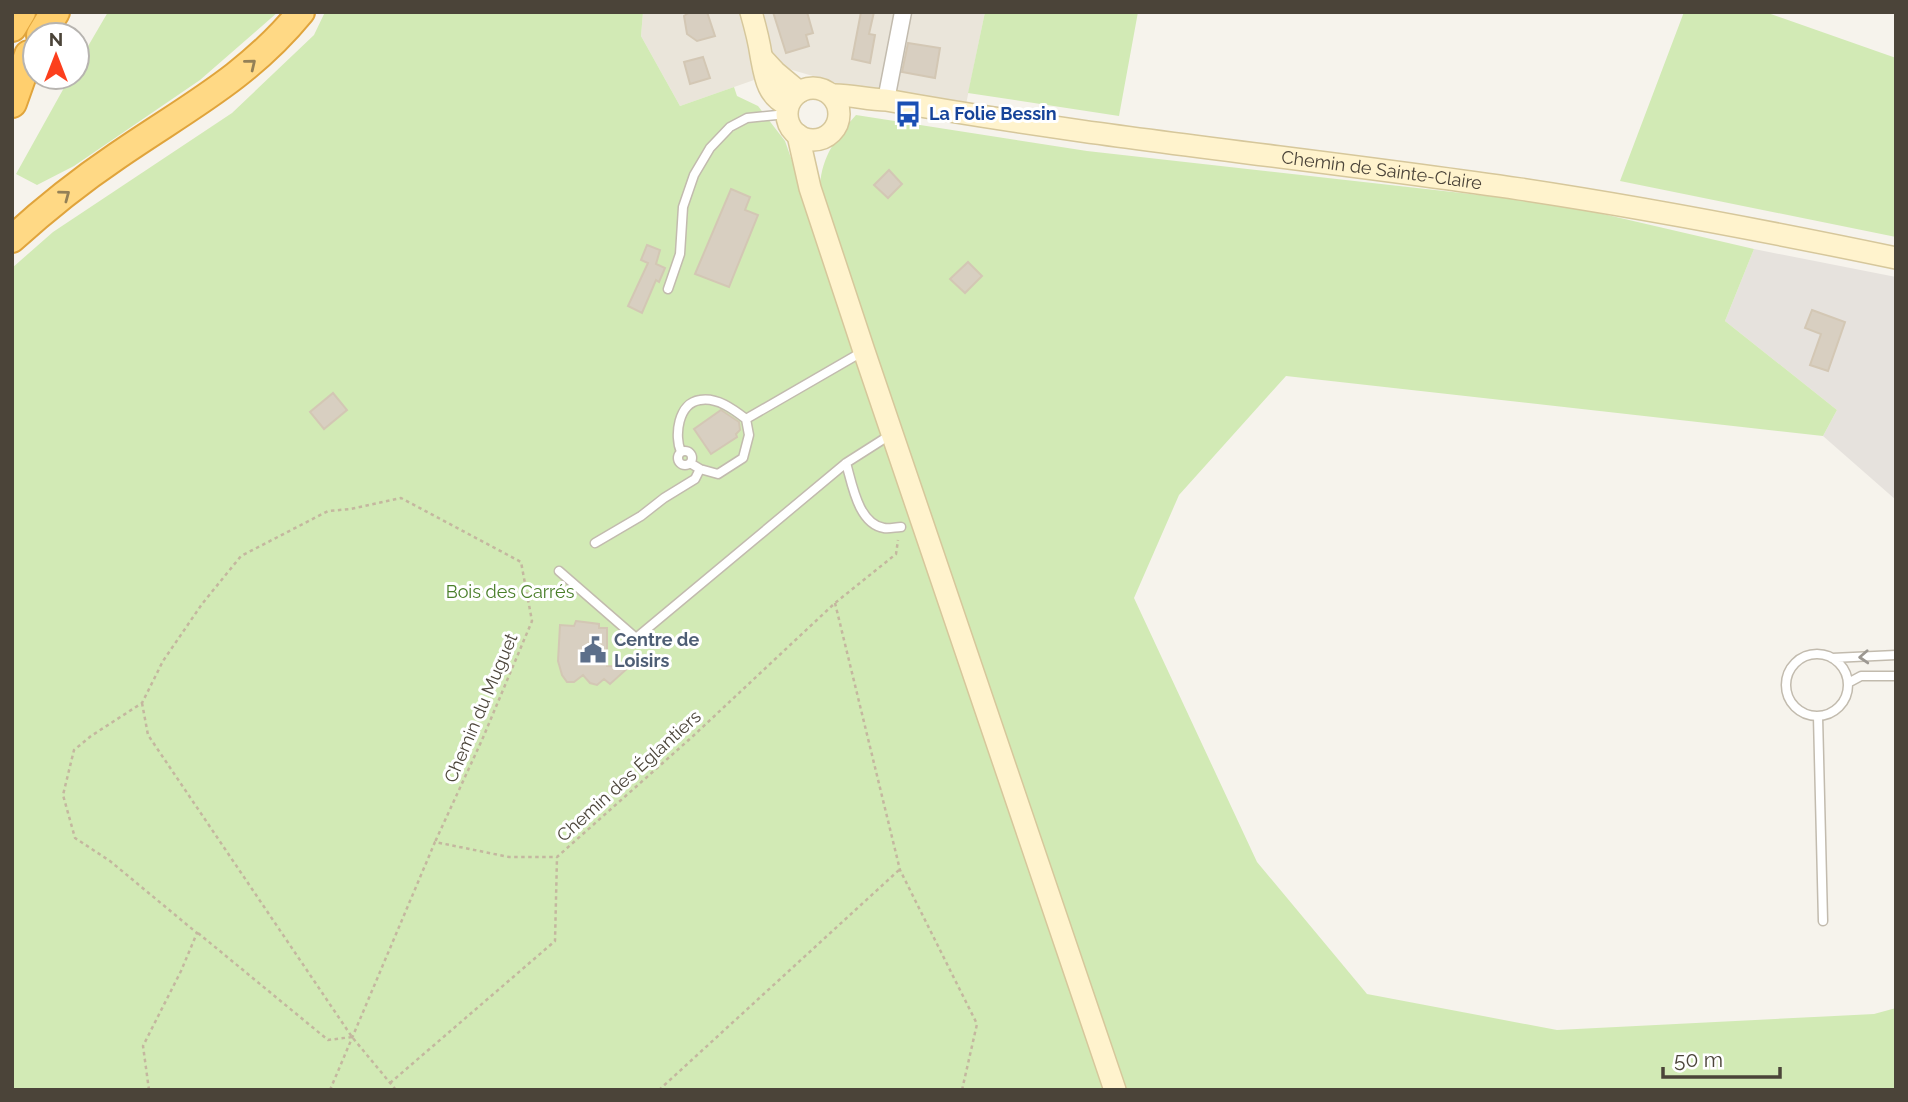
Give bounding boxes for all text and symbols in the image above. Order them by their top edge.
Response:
north arrow [21,21,91,91]
text: N [49,28,63,50]
one-way arrow [243,60,255,73]
bus stop icon: La Folie Bessin [893,99,923,129]
place label: La Folie Bessin [929,103,1057,124]
street label: Chemin de Sainte-Claire [1280,146,1484,193]
one-way arrow [57,191,69,203]
park label: Bois des Carrés [446,581,575,602]
place label: Centre de Loisirs [614,629,699,671]
street label: Chemin du Muguet [440,630,522,786]
public building icon: Centre de Loisirs [578,635,608,665]
one-way arrow [1858,649,1869,664]
street label: Chemin des Églantiers [552,704,705,846]
scale bar [1663,1036,1780,1080]
text: 50 m [1674,1047,1723,1072]

